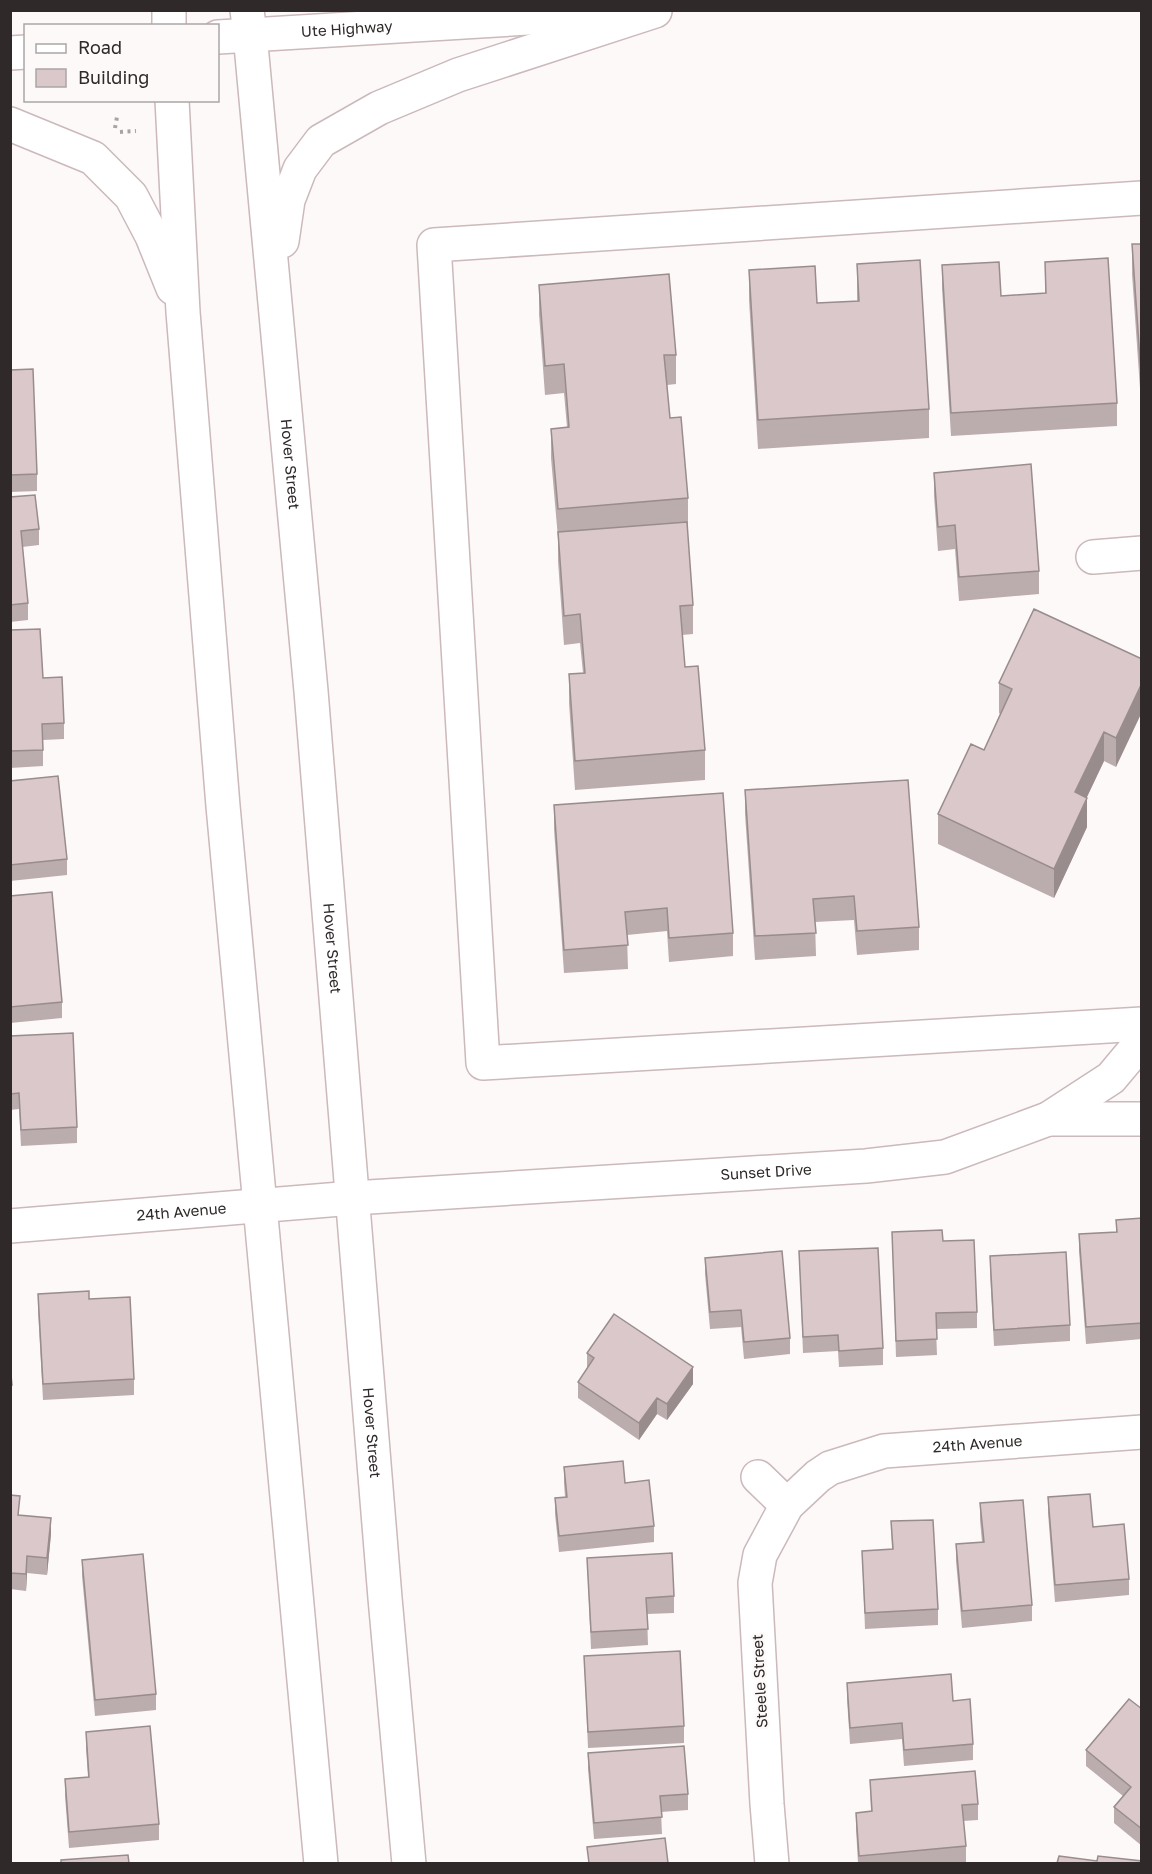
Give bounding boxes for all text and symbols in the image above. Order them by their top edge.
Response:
street label: Ute Highway [300,16,394,40]
legend [24,24,219,102]
text: Road [78,36,122,58]
text: Building [78,66,149,88]
street label: Hover Street [278,418,304,510]
street label: Hover Street [320,902,346,994]
street label: Sunset Drive [720,1159,813,1183]
street label: 24th Avenue [136,1198,227,1224]
street label: Hover Street [360,1387,385,1479]
street label: 24th Avenue [932,1431,1023,1455]
street label: Steele Street [748,1634,770,1729]

